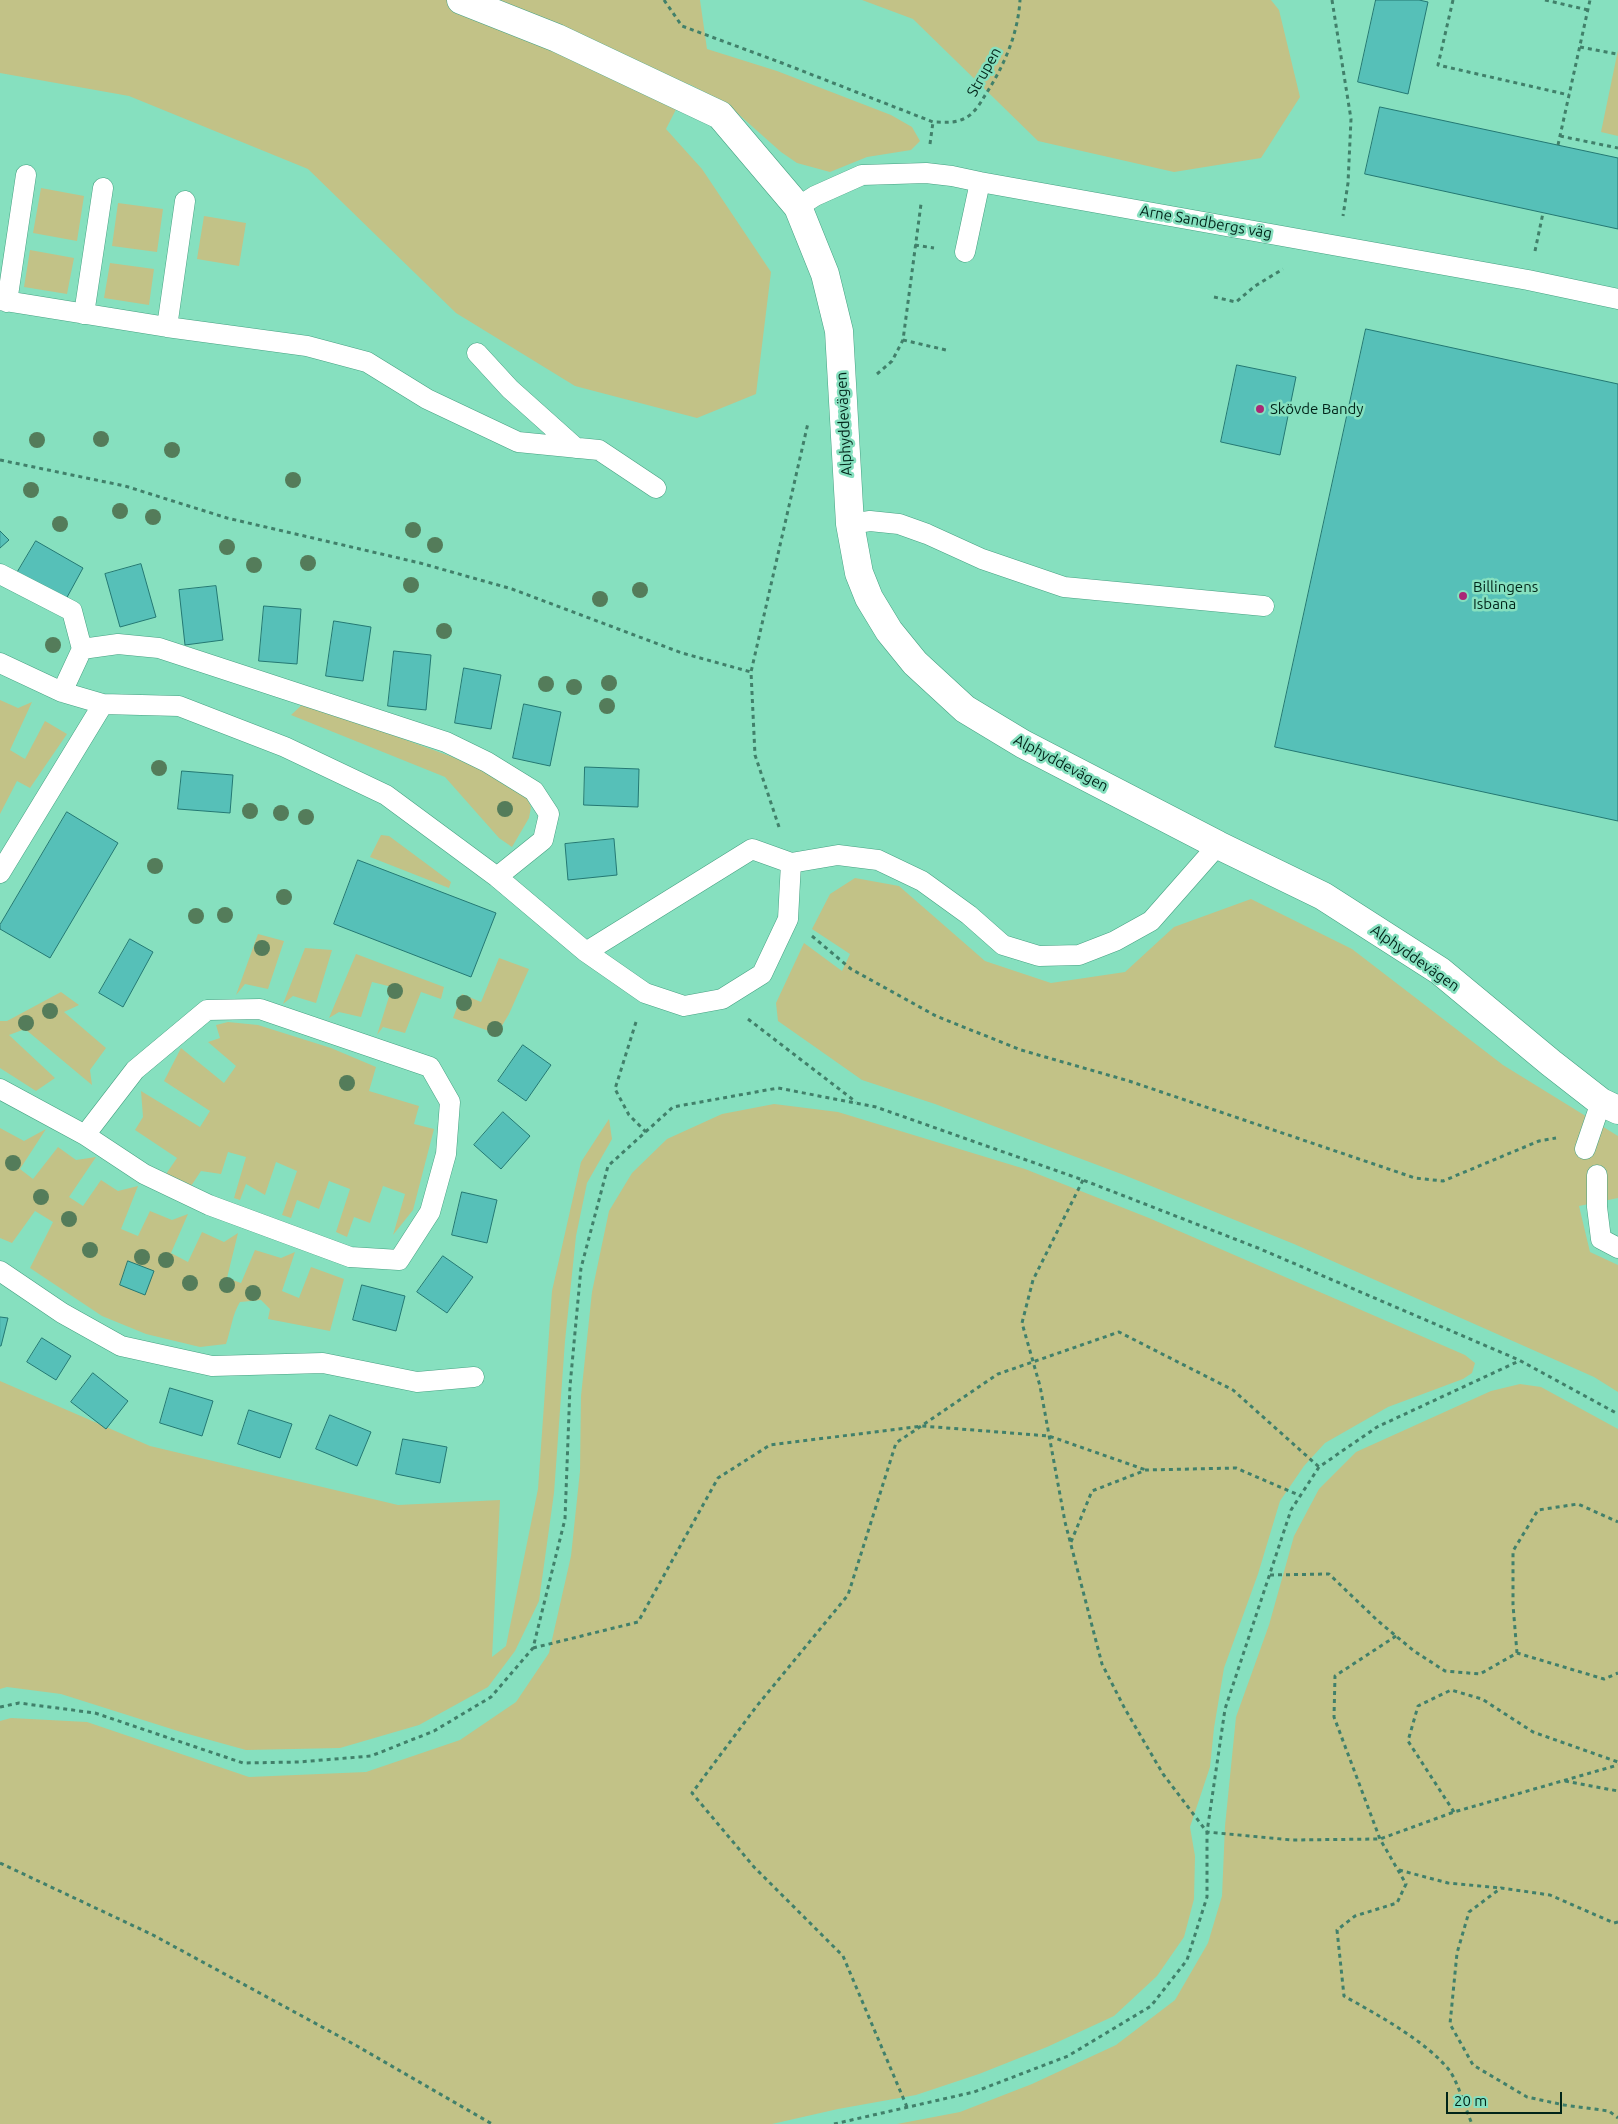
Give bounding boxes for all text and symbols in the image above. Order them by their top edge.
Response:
street label: Strupen [963,44,1005,100]
street label: Arne Sandbergs väg [1139,202,1273,242]
street label: Alphyddevägen [832,371,856,477]
place label: Skövde Bandy [1270,400,1363,418]
marker: Skövde Bandy [1254,403,1266,415]
place label: Billingens Isbana [1473,578,1538,613]
marker: Billingens Isbana [1457,590,1469,602]
street label: Alphyddevägen [1011,731,1111,795]
street label: Alphyddevägen [1367,921,1463,995]
scale bar [1448,2082,1564,2114]
text: 20 m [1454,2092,1487,2109]

